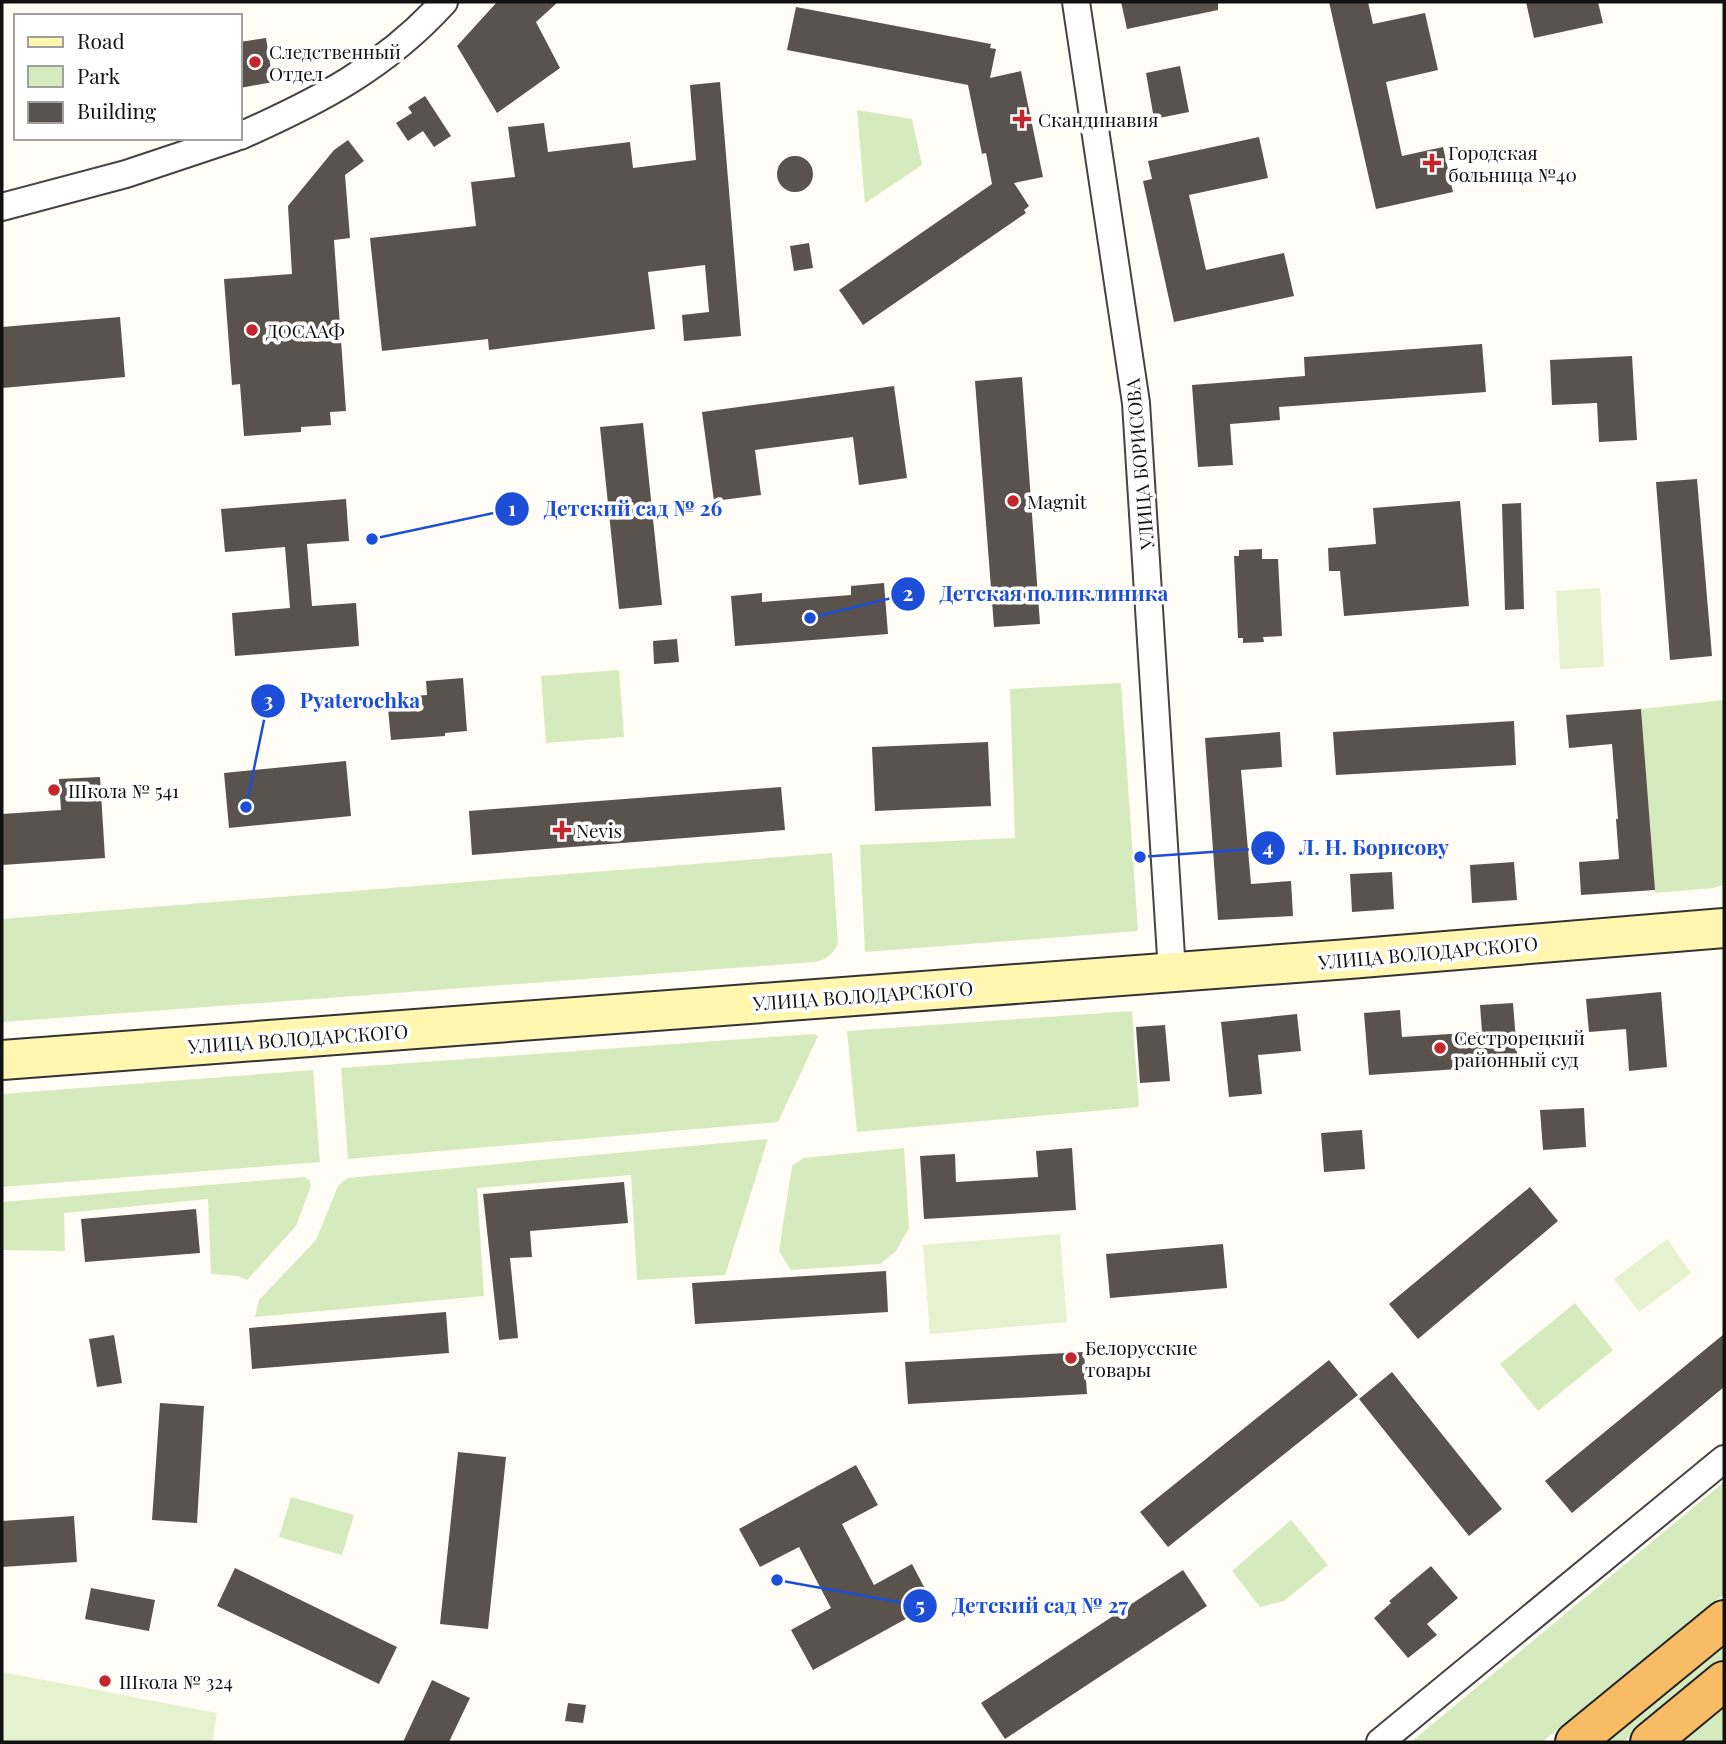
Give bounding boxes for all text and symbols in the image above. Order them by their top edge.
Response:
legend [14,14,242,140]
text: Road [77,26,125,54]
place label: Следственный Отдел [269,38,401,86]
marker: Следственный Отдел [247,54,263,70]
text: Park [77,61,121,89]
text: Building [77,96,156,124]
place label: Скандинавия [1038,106,1158,132]
marker: Скандинавия [1012,109,1032,129]
place label: Городская больница №40 [1448,139,1577,187]
marker: Городская больница №40 [1422,153,1442,173]
place label: ДОСААФ [266,317,345,343]
marker: ДОСААФ [244,322,260,338]
street label: УЛИЦА БОРИСОВА [1118,376,1160,552]
callout: Детский сад № 26 [494,488,736,530]
place label: Magnit [1027,488,1087,514]
text: 1 [508,493,516,521]
text: Детский сад № 26 [544,493,723,521]
marker: Magnit [1005,493,1021,509]
callout: Детская поликлиника [890,573,1182,615]
text: 2 [903,578,914,606]
text: Детская поликлиника [940,578,1169,606]
callout: Pyaterochka [251,680,434,722]
text: 3 [263,685,273,713]
text: Pyaterochka [300,685,420,713]
place label: Школа № 541 [68,777,179,803]
marker: Школа № 541 [46,782,62,798]
place label: Nevis [576,817,622,843]
marker: Nevis [554,822,570,838]
callout: Л. Н. Борисову [1250,827,1463,869]
text: 4 [1262,832,1274,860]
text: Л. Н. Борисову [1298,832,1449,860]
street label: УЛИЦА ВОЛОДАРСКОГО [1316,929,1539,975]
street label: УЛИЦА ВОЛОДАРСКОГО [751,974,974,1016]
street label: УЛИЦА ВОЛОДАРСКОГО [186,1017,409,1059]
place label: Сестрорецкий районный суд [1454,1024,1585,1072]
marker: Сестрорецкий районный суд [1432,1040,1448,1056]
place label: Белорусские товары [1085,1334,1198,1382]
marker: Белорусские товары [1063,1350,1079,1366]
callout: Детский сад № 27 [902,1585,1142,1627]
text: 5 [915,1590,925,1618]
text: Детский сад № 27 [952,1590,1129,1618]
place label: Школа № 324 [119,1668,233,1694]
marker: Школа № 324 [97,1673,113,1689]

